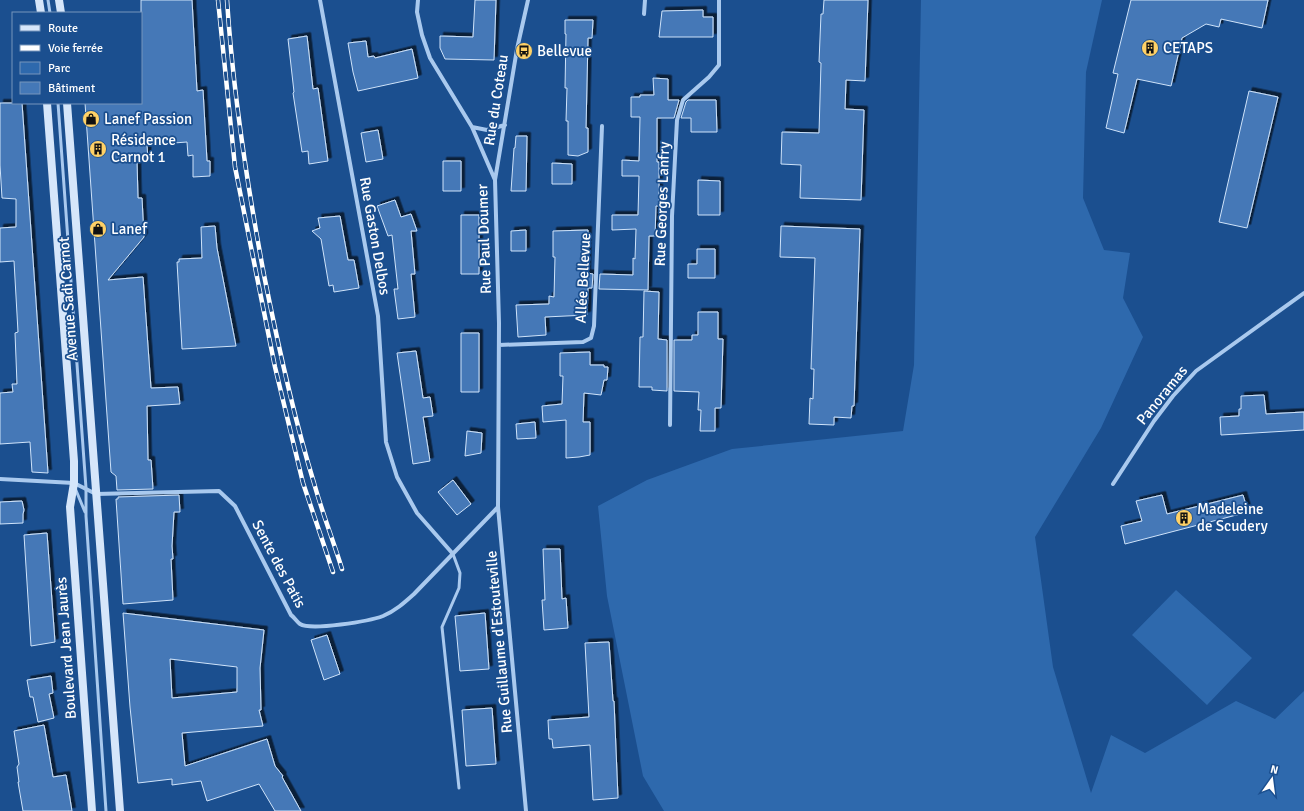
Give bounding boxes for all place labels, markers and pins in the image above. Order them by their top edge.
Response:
building icon: CETAPS [1140,38,1160,58]
place label: CETAPS [1163,39,1213,57]
bus stop icon: Bellevue [514,41,534,61]
place label: Bellevue [537,42,592,60]
shop icon: Lanef Passion [81,109,101,129]
place label: Lanef Passion [104,110,192,128]
place label: Résidence Carnot 1 [111,131,176,166]
building icon: Résidence Carnot 1 [88,139,108,159]
shop icon: Lanef [88,219,108,239]
place label: Lanef [111,220,148,238]
place label: Madeleine de Scudery [1197,500,1268,535]
building icon: Madeleine de Scudery [1174,508,1194,528]

